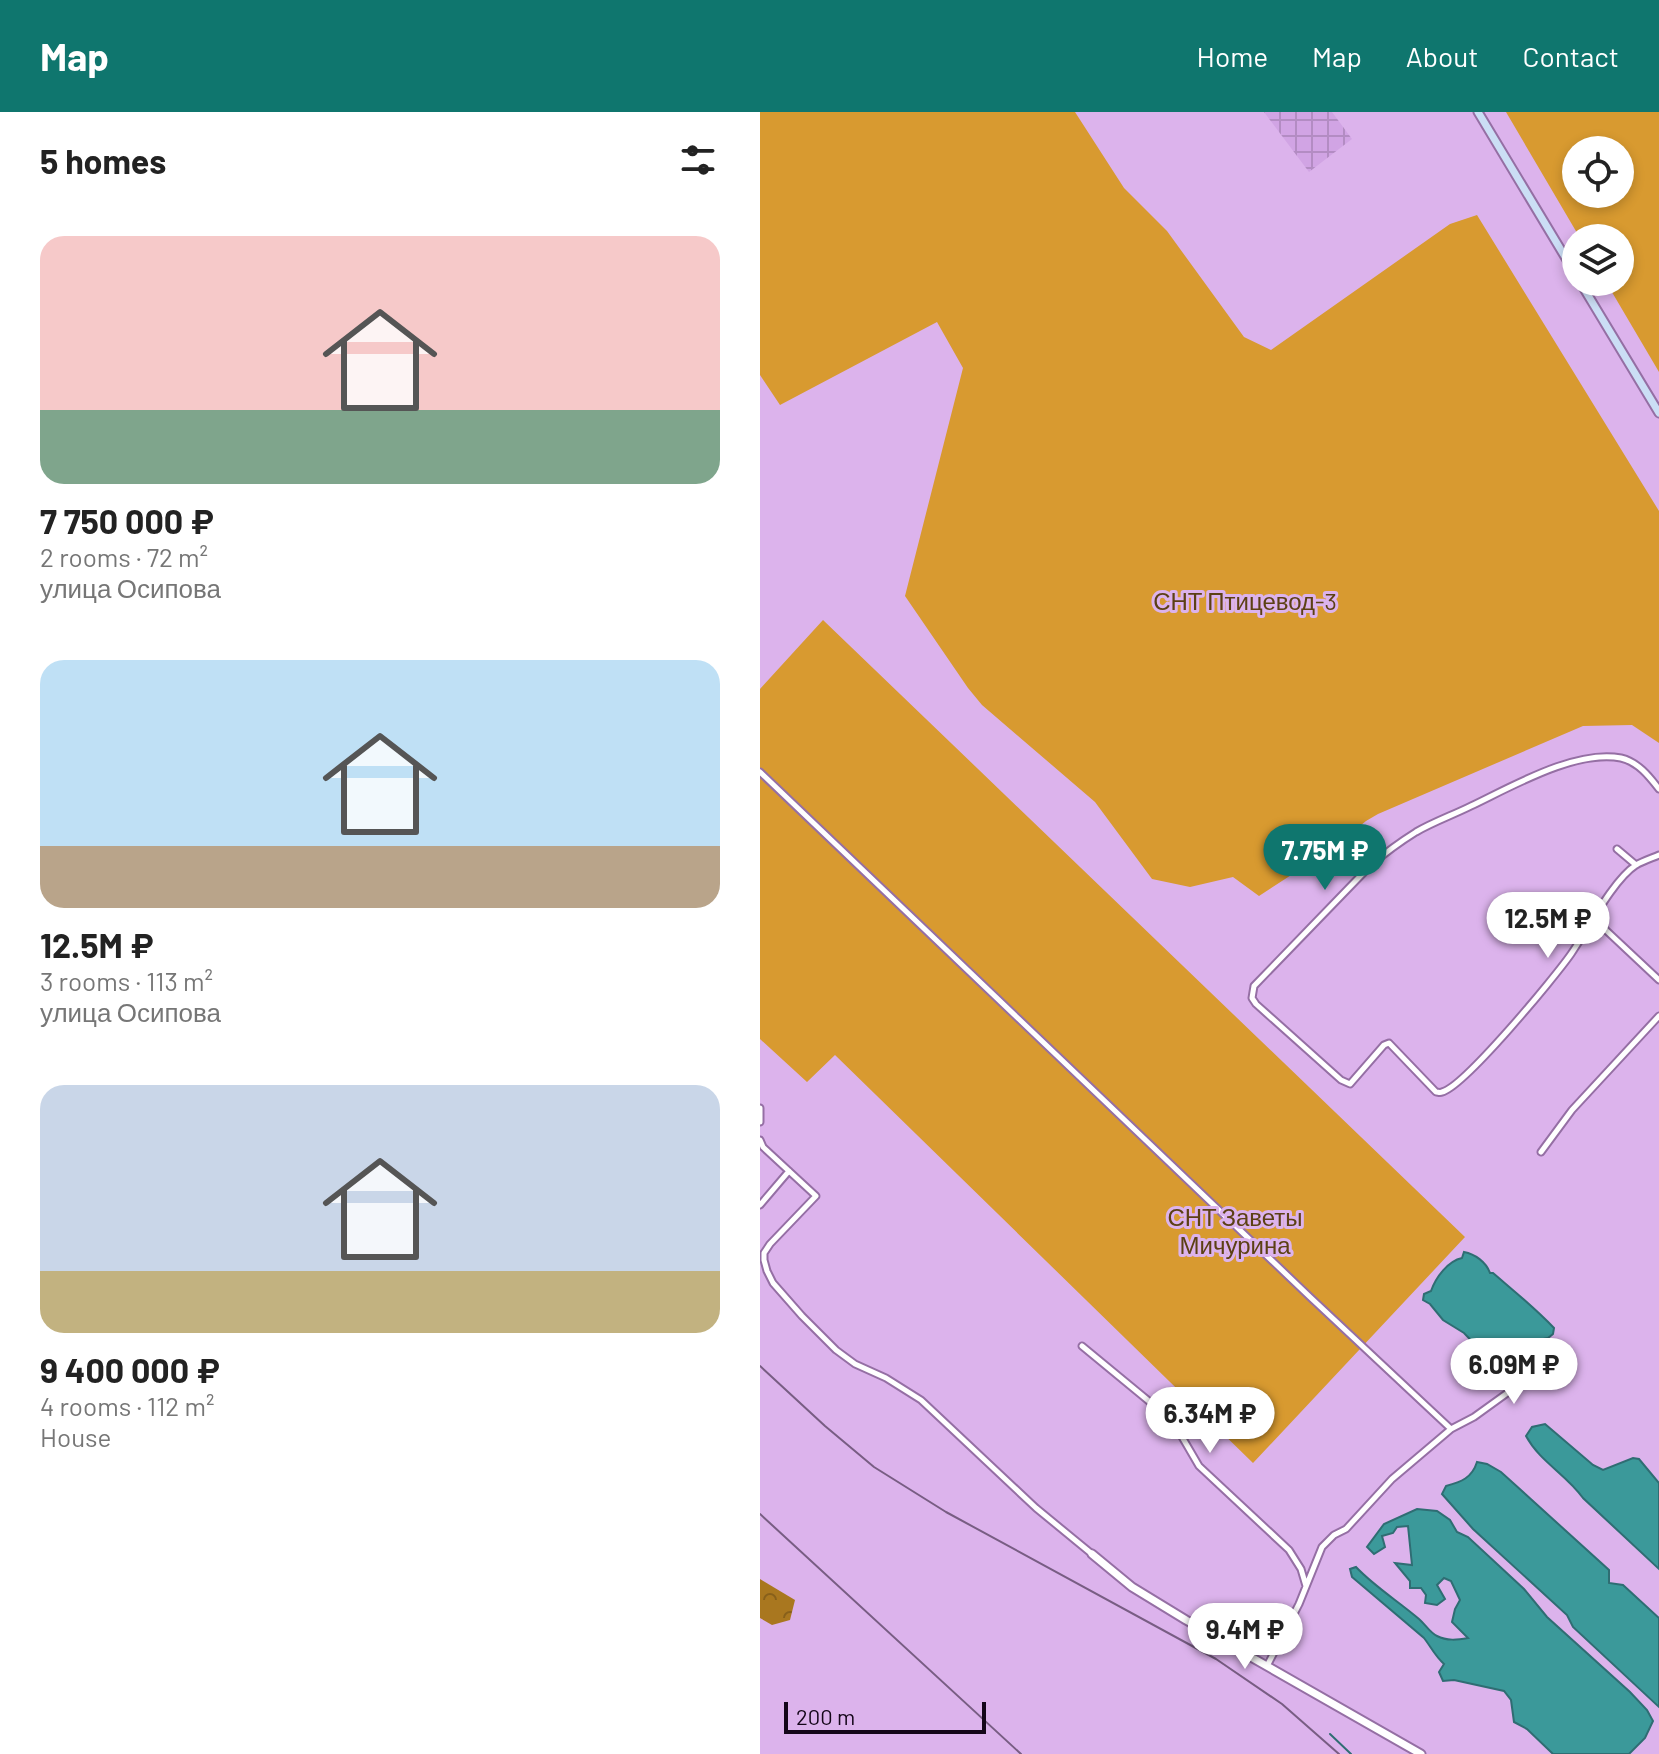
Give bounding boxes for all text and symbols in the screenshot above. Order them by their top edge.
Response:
text: Map [40,33,109,79]
text: Home [1197,39,1268,73]
text: Map [1312,39,1362,73]
text: About [1406,39,1478,73]
text: Contact [1522,39,1619,73]
map controls [1562,136,1634,296]
button: locate [1562,136,1634,208]
icon: filters [676,138,720,182]
text: 5 homes [40,140,166,181]
button: layers [1562,224,1634,296]
icon: home [308,288,452,432]
text: 7 750 000 ₽ [40,500,214,541]
text: 2 rooms · 72 m² [40,541,208,572]
text: улица Осипова [40,572,221,603]
park label: СНТ Птицевод-3 [1153,586,1337,615]
icon: home [308,712,452,856]
pin: 7.75M ₽ [1251,824,1399,892]
text: 7.75M ₽ [1281,834,1369,865]
pin: 12.5M ₽ [1474,892,1622,960]
text: 12.5M ₽ [1505,902,1591,933]
text: 12.5M ₽ [40,924,154,965]
text: 3 rooms · 113 m² [40,965,213,996]
text: улица Осипова [40,996,221,1027]
icon: home [308,1137,452,1281]
park label: СНТ Заветы Мичурина [1167,1202,1303,1259]
pin: 6.09M ₽ [1440,1338,1588,1406]
text: 6.09M ₽ [1469,1348,1559,1379]
text: 9 400 000 ₽ [40,1349,220,1390]
pin: 6.34M ₽ [1136,1387,1284,1455]
text: 4 rooms · 112 m² [40,1390,214,1421]
text: 6.34M ₽ [1164,1397,1256,1428]
text: House [40,1421,111,1452]
pin: 9.4M ₽ [1180,1603,1310,1671]
text: 9.4M ₽ [1206,1613,1284,1644]
scale bar [784,1698,986,1734]
text: 200 m [796,1703,855,1729]

